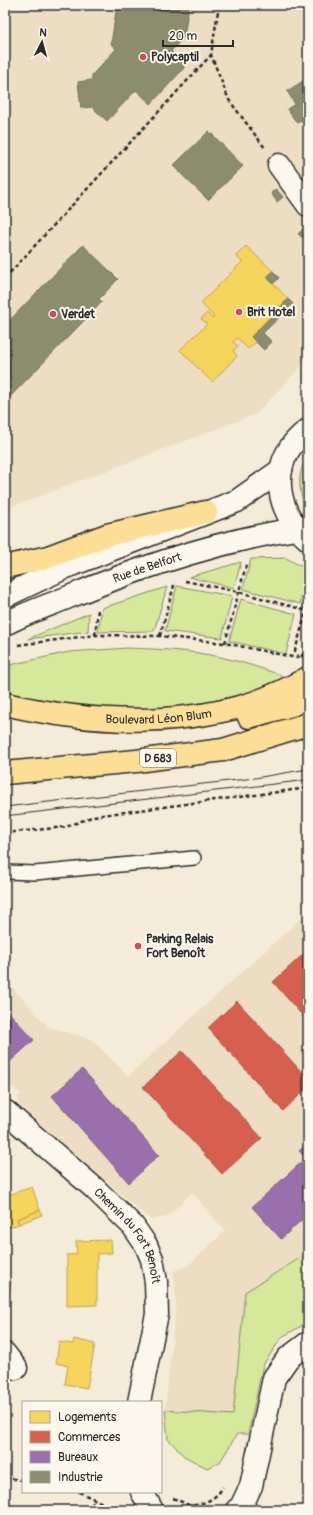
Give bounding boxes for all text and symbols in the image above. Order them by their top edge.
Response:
north arrow [22,22,62,62]
scale bar [163,22,233,48]
text: N [39,26,48,39]
text: 20 m [169,29,198,44]
place label: Polycaptil [151,50,199,65]
marker: Polycaptil [138,52,148,62]
place label: Brit Hotel [247,305,295,320]
place label: Verdet [61,307,96,322]
marker: Brit Hotel [234,307,244,317]
marker: Verdet [48,309,58,319]
street label: Rue de Belfort [111,550,183,587]
street label: Boulevard Léon Blum [105,706,213,728]
road number: D 683 [140,749,176,767]
place label: Parking Relais Fort Benoît [146,932,214,961]
marker: Parking Relais Fort Benoît [133,941,143,951]
street label: Chemin du Fort Benoît [91,1185,163,1285]
legend [22,1401,162,1493]
text: Logements [58,1410,117,1425]
text: Commerces [58,1430,121,1445]
text: Bureaux [58,1450,98,1465]
text: Industrie [58,1470,103,1485]

